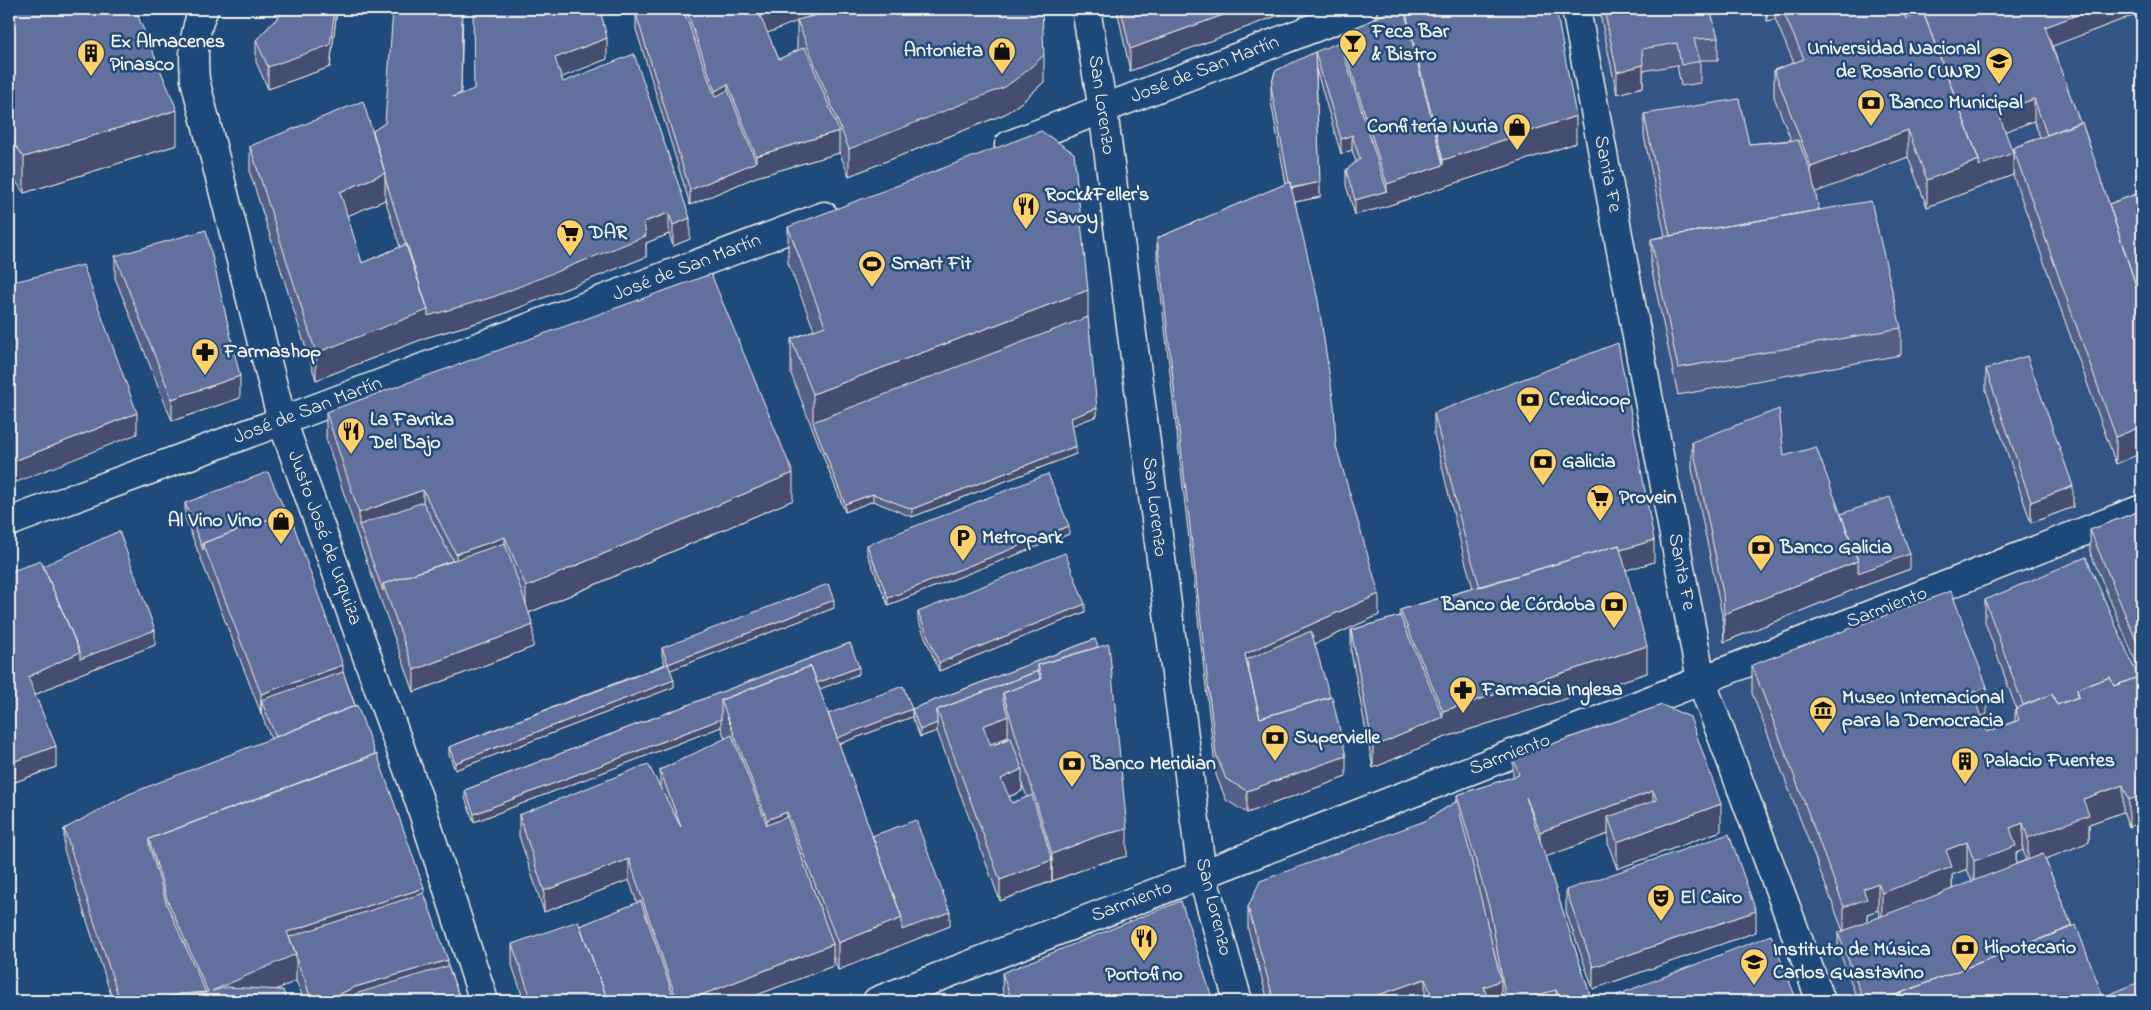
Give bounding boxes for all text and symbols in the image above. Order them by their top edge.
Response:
place label: Feca Bar & Bistro [1371,18,1450,70]
place label: Ex Almacenes Pinasco [110,28,225,80]
street label: José de San Martín [1126,28,1284,112]
bar icon: Feca Bar & Bistro [1338,28,1368,67]
place label: Universidad Nacional de Rosario (UNR) [1807,35,1980,87]
shop icon: Antonieta [987,36,1017,75]
place label: Antonieta [904,37,983,66]
building icon: Ex Almacenes Pinasco [76,38,106,77]
school or university icon: Universidad Nacional de Rosario (UNR) [1984,46,2014,85]
street label: San Lorenzo [1080,53,1122,157]
bank icon: Banco Municipal [1856,88,1886,127]
place label: Banco Municipal [1889,89,2023,118]
shop icon: Confitería Nuria [1502,112,1532,151]
place label: Confitería Nuria [1367,113,1498,142]
street label: Santa Fe [1585,133,1629,215]
place label: Rock&Feller's Savoy [1045,181,1149,234]
restaurant icon: Rock&Feller's Savoy [1011,191,1041,230]
supermarket icon: DAR [555,218,585,257]
place label: DAR [588,219,628,248]
street label: José de San Martín [608,226,766,310]
sports icon: Smart Fit [857,249,887,288]
place label: Smart Fit [891,250,972,279]
pharmacy icon: Farmashop [190,337,220,376]
place label: Farmashop [223,338,321,367]
street label: José de San Martín [229,369,387,453]
bank icon: Credicoop [1515,385,1545,424]
place label: Credicoop [1549,386,1631,415]
place label: La Favrika Del Bajo [369,406,454,458]
restaurant icon: La Favrika Del Bajo [336,416,366,455]
street label: Justo José de Urquiza [279,446,369,630]
bank icon: Galicia [1528,447,1558,486]
place label: Galicia [1562,448,1616,477]
street label: San Lorenzo [1134,456,1174,558]
supermarket icon: Provein [1585,483,1615,522]
place label: Provein [1619,484,1677,513]
shop icon: Al Vino Vino [266,506,296,545]
place label: Al Vino Vino [168,507,262,536]
parking icon: Metropark [948,523,978,562]
place label: Metropark [982,524,1064,553]
street label: Santa Fe [1659,531,1703,613]
bank icon: Banco Galicia [1746,533,1776,572]
place label: Banco Galicia [1779,534,1892,563]
street label: Sarmiento [1842,579,1932,637]
bank icon: Banco de Córdoba [1599,590,1629,629]
place label: Banco de Córdoba [1440,591,1595,620]
pharmacy icon: Farmacia Inglesa [1448,675,1478,714]
place label: Farmacia Inglesa [1481,676,1623,706]
place label: Museo Internacional para la Democracia [1842,684,2004,736]
museum icon: Museo Internacional para la Democracia [1808,695,1838,734]
bank icon: Supervielle [1260,723,1290,762]
place label: Supervielle [1294,724,1381,753]
street label: Sarmiento [1465,726,1555,784]
building icon: Palacio Fuentes [1950,746,1980,785]
place label: Palacio Fuentes [1984,747,2115,776]
bank icon: Banco Meridian [1057,749,1087,788]
place label: Banco Meridian [1090,750,1216,779]
street label: San Lorenzo [1187,855,1239,959]
street label: Sarmiento [1087,873,1177,931]
theatre icon: El Cairo [1646,883,1676,922]
place label: El Cairo [1680,884,1742,913]
restaurant icon: Portofino [1129,923,1159,962]
bank icon: Hipotecario [1950,933,1980,972]
place label: Hipotecario [1984,934,2076,963]
place label: Instituto de Música Carlos Guastavino [1773,936,1931,988]
school or university icon: Instituto de Música Carlos Guastavino [1739,947,1769,986]
place label: Portofino [1105,961,1183,990]

